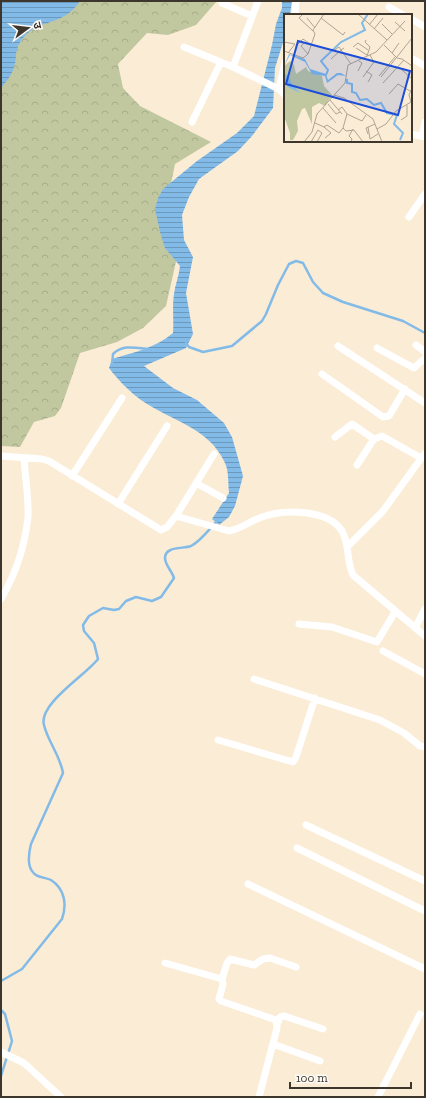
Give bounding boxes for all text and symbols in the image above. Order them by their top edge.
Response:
north arrow [8,8,48,48]
inset map [284,14,412,142]
text: उ [30,21,44,31]
scale bar [290,1064,411,1090]
text: 100 m [296,1071,328,1085]

